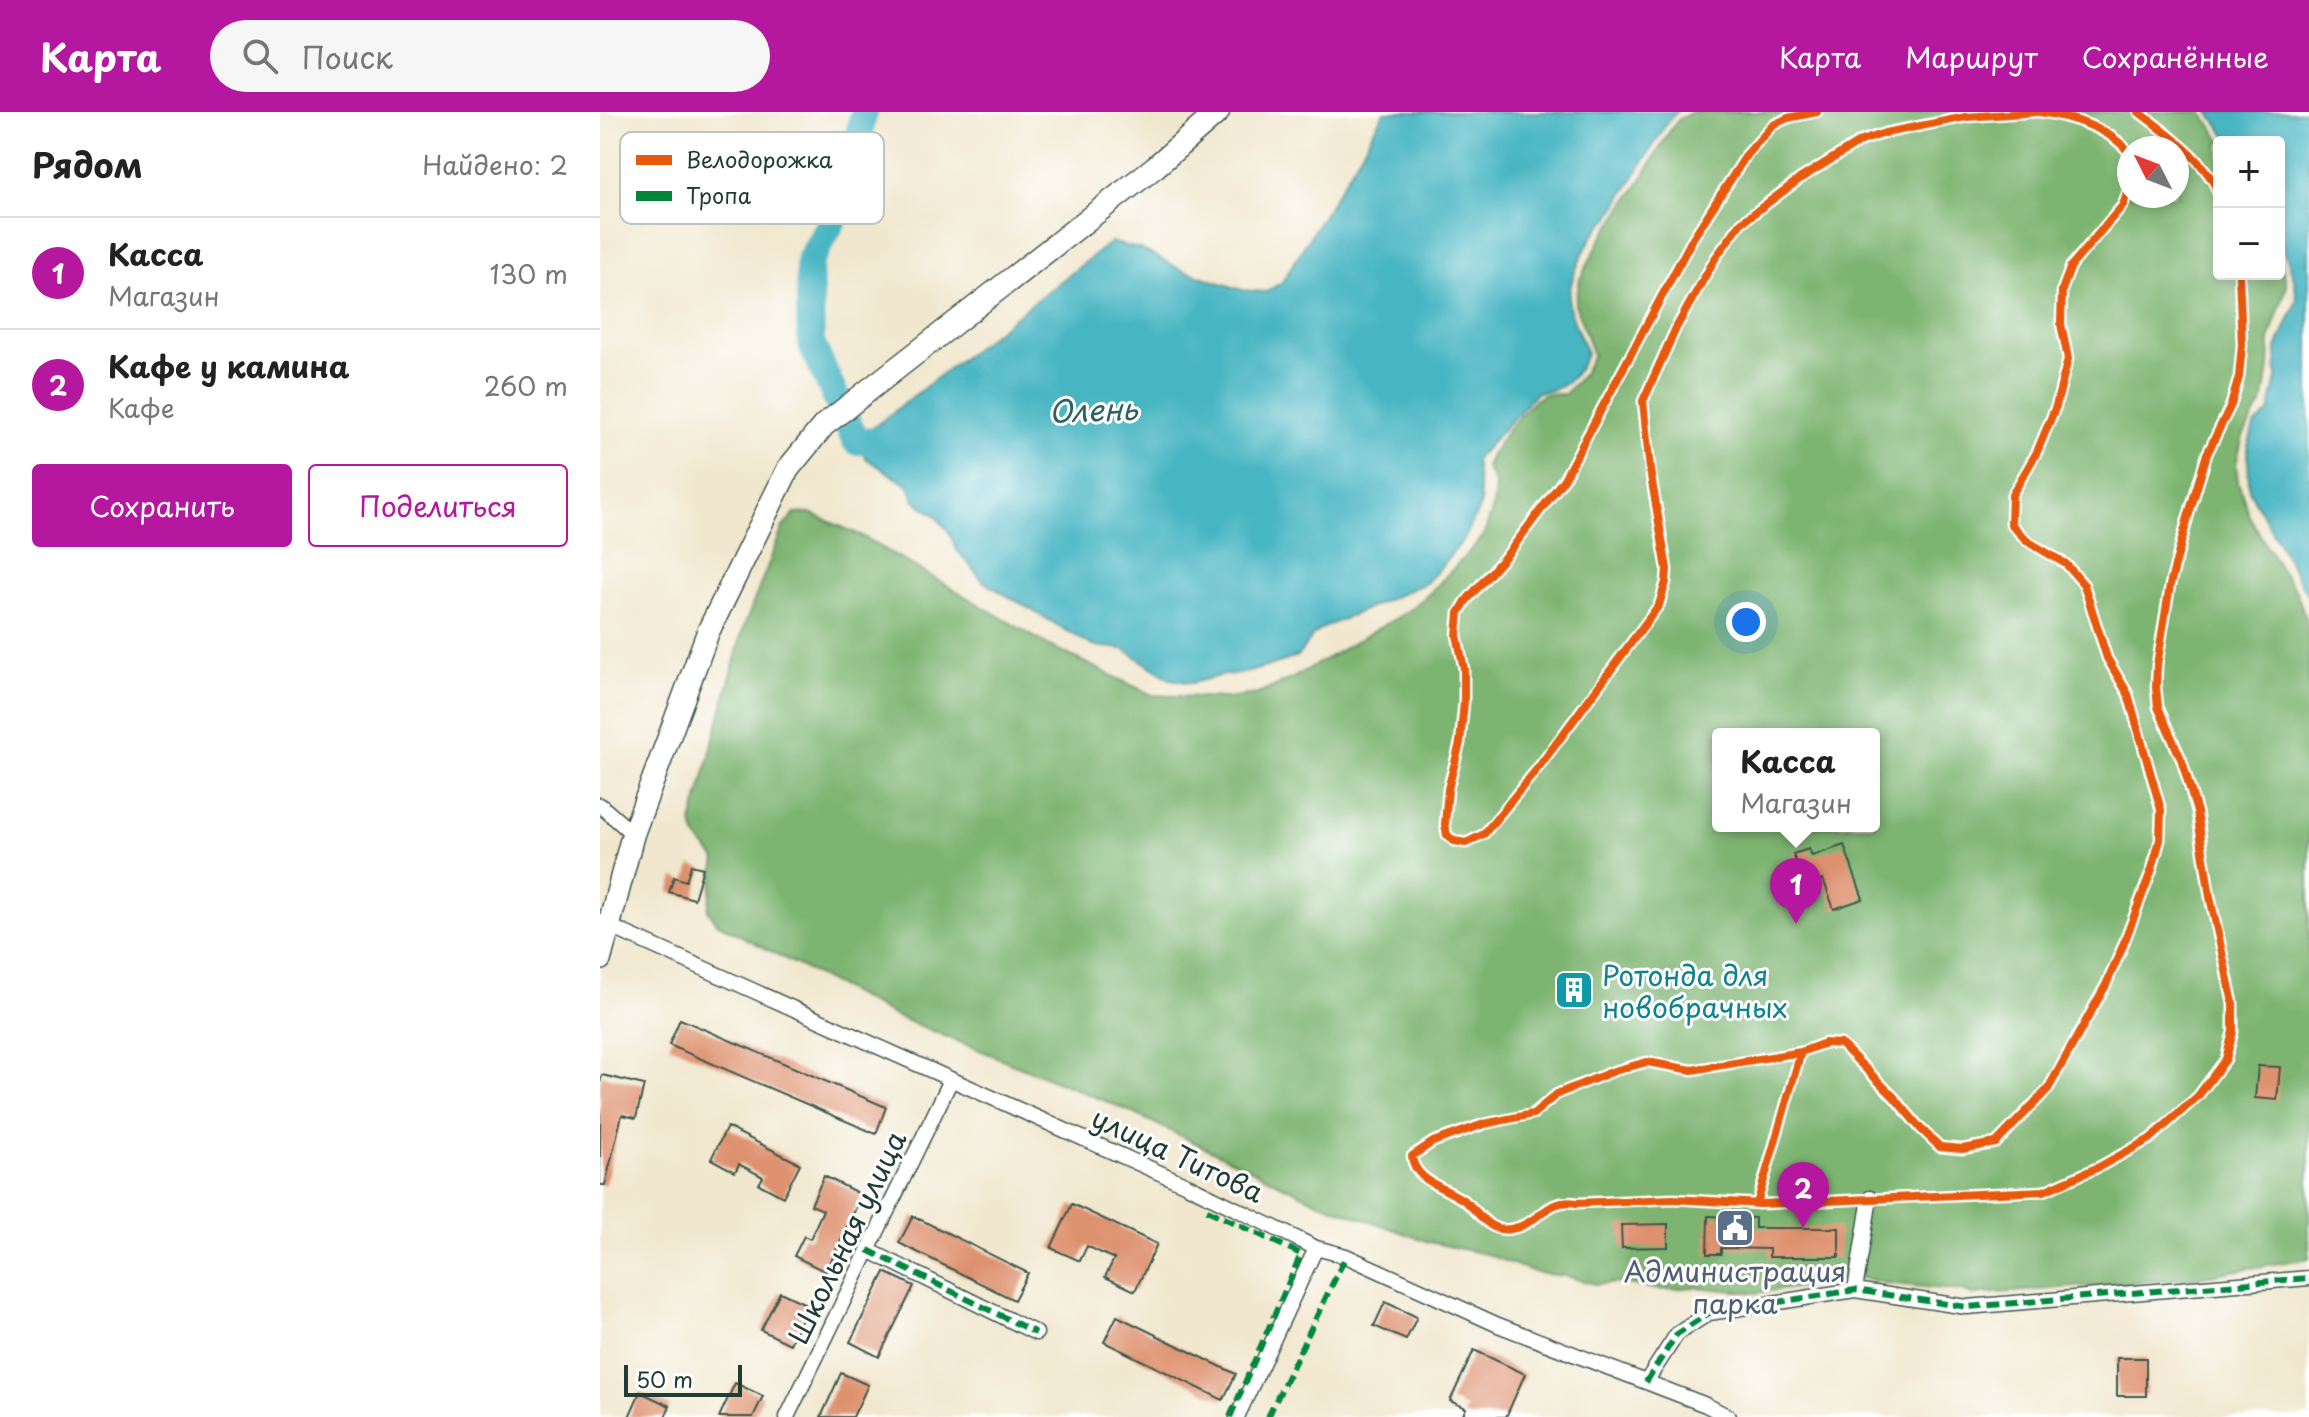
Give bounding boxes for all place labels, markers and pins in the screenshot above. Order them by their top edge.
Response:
pin: 1 [1770,858,1822,924]
place label: Ротонда для новобрачных [1602,953,1787,1028]
building icon: Ротонда для новобрачных [1553,969,1595,1011]
pin: 2 [1777,1162,1829,1228]
public building icon: Администрация парка [1714,1207,1756,1249]
place label: Администрация парка [1624,1249,1846,1324]

